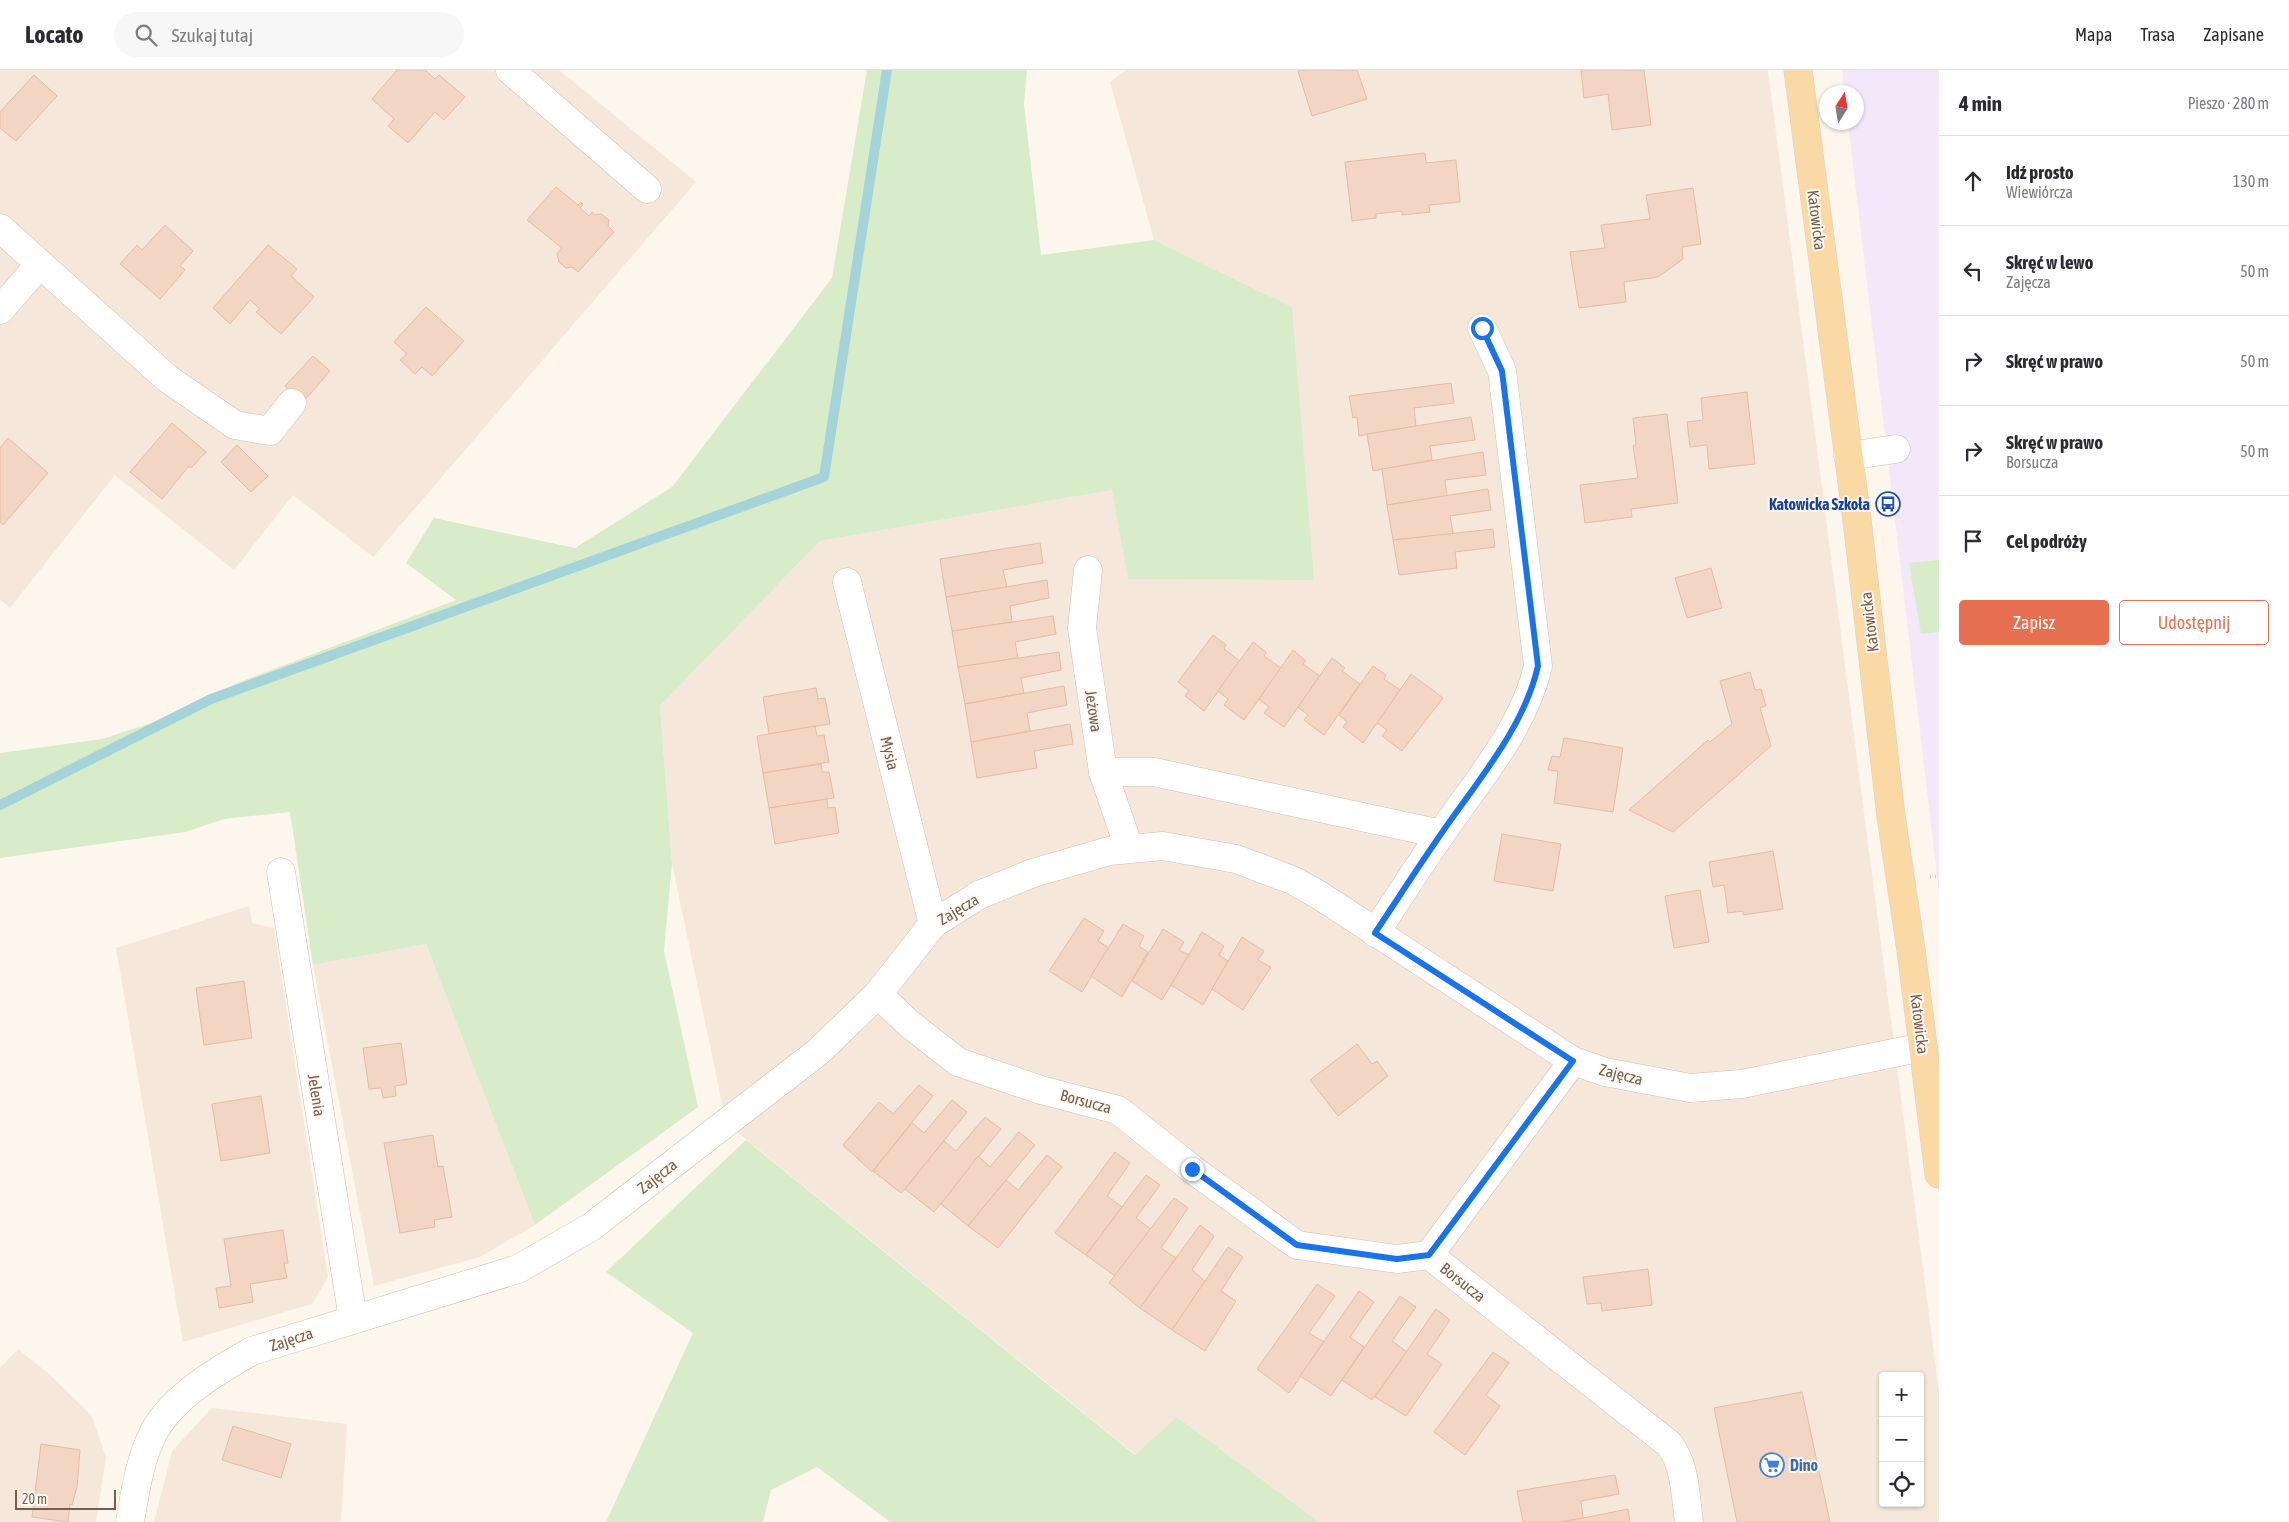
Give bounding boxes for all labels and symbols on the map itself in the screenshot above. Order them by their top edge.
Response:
north arrow [1819,85,1864,130]
street label: Katowicka [1804,189,1830,251]
route start [1471,317,1494,340]
bus stop icon: Katowicka Szkoła [1875,491,1901,517]
place label: Katowicka Szkoła [1769,495,1870,513]
street label: Katowicka [1856,591,1882,653]
street label: Jeżowa [1082,689,1106,733]
street label: Mysia [876,734,903,772]
street label: Zajęcza [934,890,982,929]
street label: Katowicka [1907,993,1933,1055]
street label: Zajęcza [1597,1060,1645,1089]
street label: Jelenia [305,1073,329,1117]
street label: Borsucza [1058,1086,1114,1116]
street label: Zajęcza [634,1155,681,1198]
route end [1181,1158,1204,1181]
street label: Borsucza [1437,1259,1489,1305]
street label: Zajęcza [267,1324,315,1355]
supermarket icon: Dino [1759,1452,1785,1478]
place label: Dino [1790,1456,1818,1474]
scale bar [15,1487,116,1510]

